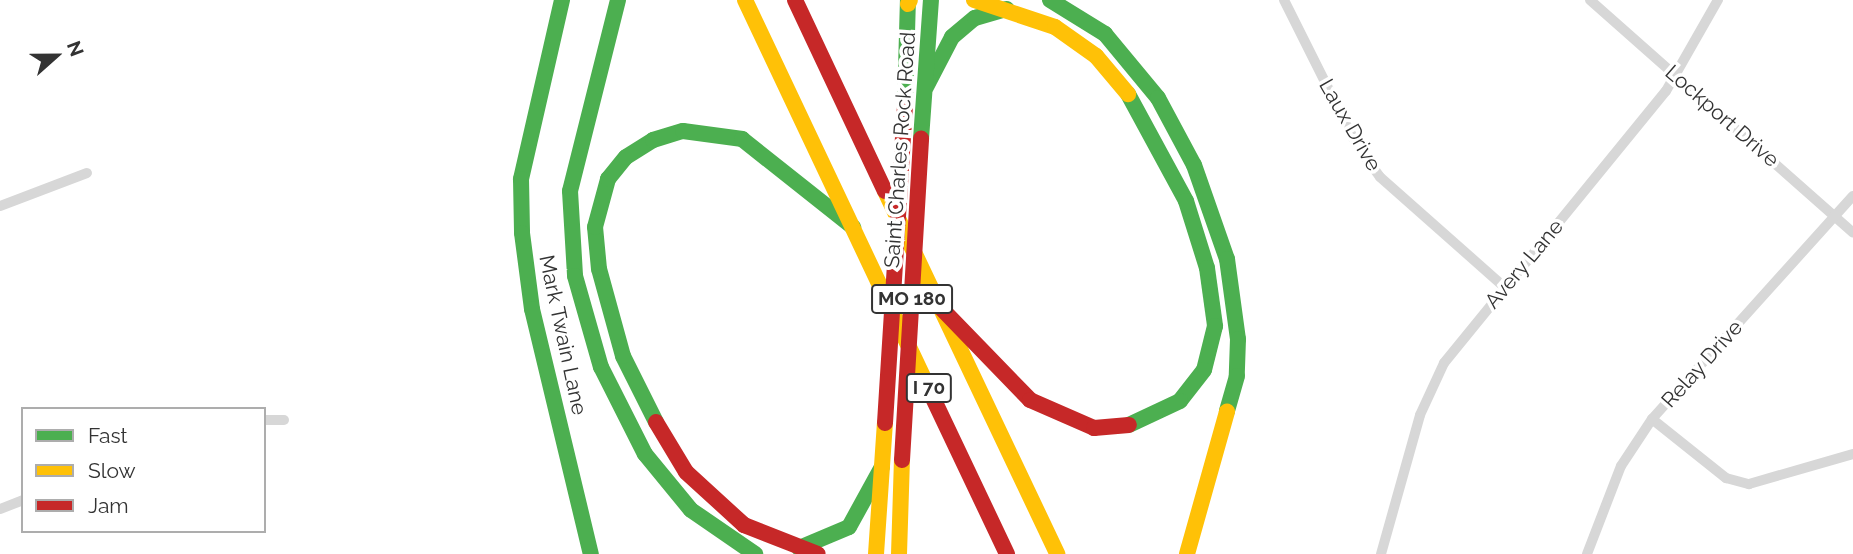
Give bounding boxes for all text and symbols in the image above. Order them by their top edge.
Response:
north arrow [21,21,91,91]
street label: Saint Charles Rock Road [879,31,921,269]
text: N [63,38,88,59]
street label: Lockport Drive [1660,60,1784,172]
street label: Laux Drive [1314,74,1386,176]
street label: Avery Lane [1479,214,1569,314]
street label: Mark Twain Lane [534,252,592,418]
road number: MO 180 [870,284,954,314]
street label: Relay Drive [1656,315,1748,413]
road number: I 70 [904,372,954,404]
legend [21,407,266,533]
text: Fast [88,423,128,448]
text: Slow [88,458,136,483]
text: Jam [88,493,129,518]

